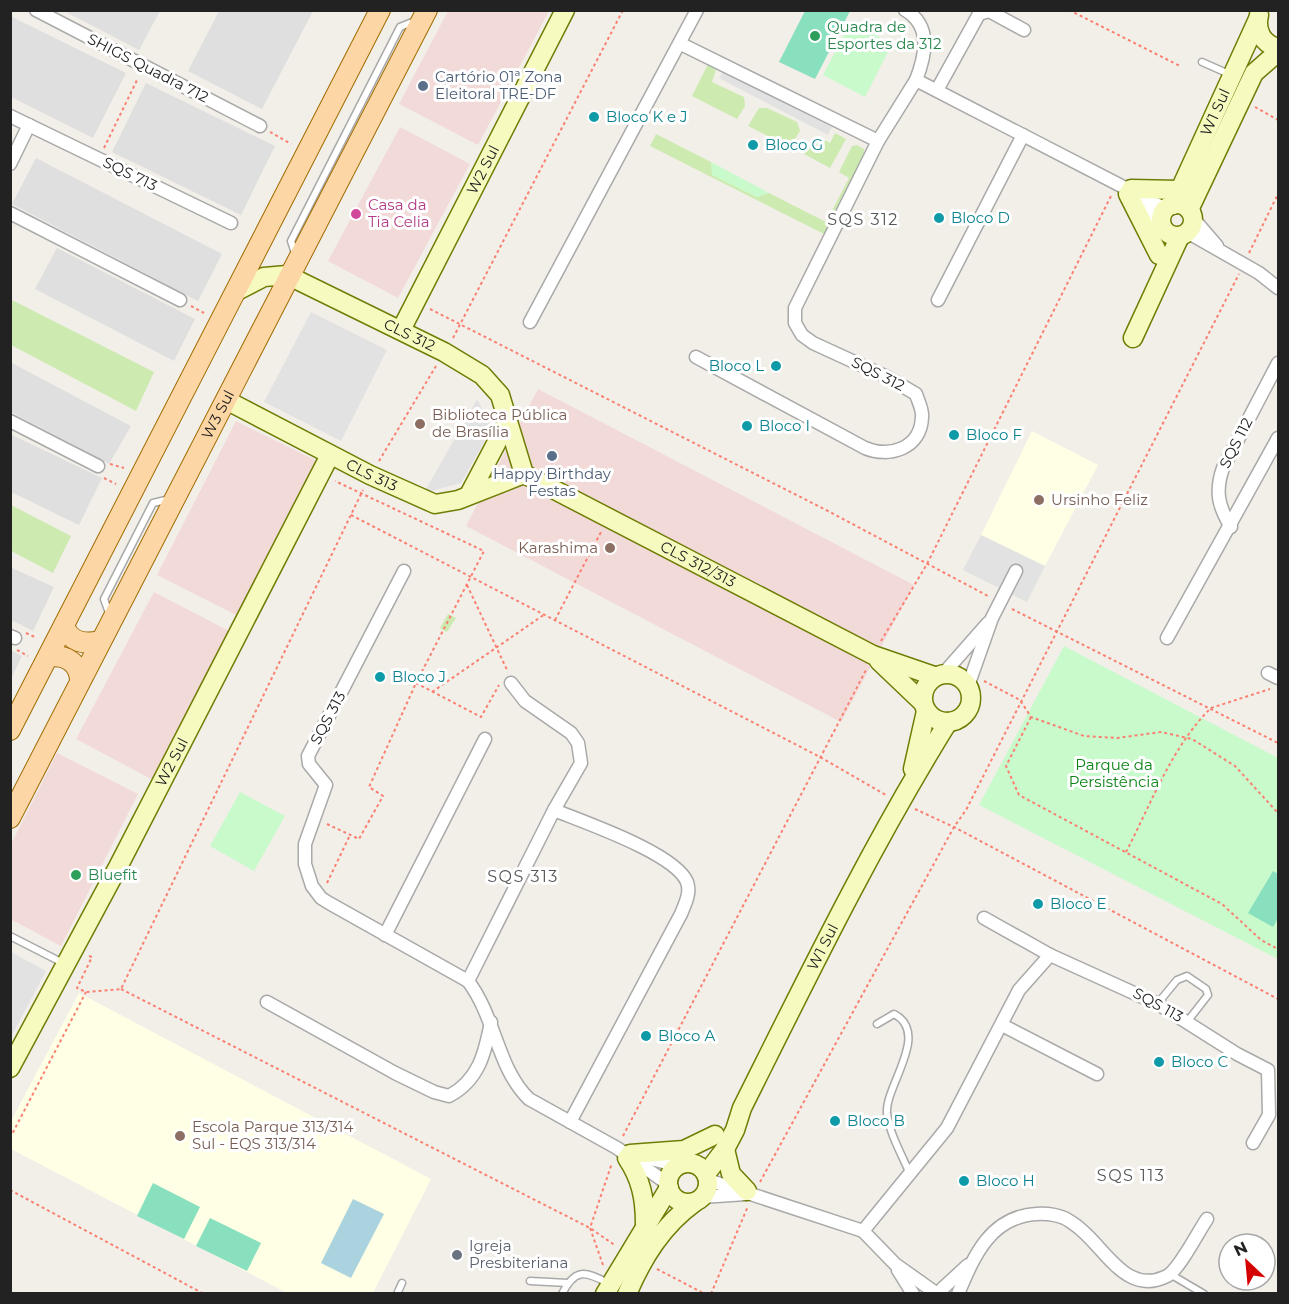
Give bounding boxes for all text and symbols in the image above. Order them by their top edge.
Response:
place label: Quadra de Esportes da 312 [827,17,942,53]
street label: SHIGS Quadra 712 [84,29,212,106]
marker: Quadra de Esportes da 312 [808,29,822,43]
place label: Cartório 01ª Zona Eleitoral TRE-DF [435,67,562,103]
marker: Cartório 01ª Zona Eleitoral TRE-DF [416,79,430,93]
street label: W1 Sul [1196,85,1234,139]
place label: Bloco K e J [606,107,688,126]
marker: Bloco K e J [587,110,601,124]
place label: Bloco G [765,135,823,154]
marker: Bloco G [746,138,760,152]
street label: W2 Sul [462,142,503,197]
street label: SQS 713 [100,152,160,195]
place label: Casa da Tia Celia [368,195,430,231]
marker: Casa da Tia Celia [349,207,363,221]
place label: Bloco D [951,208,1010,227]
district label: SQS 312 [827,210,899,229]
marker: Bloco D [932,211,946,225]
street label: CLS 312 [381,314,438,355]
street label: SQS 312 [848,352,908,395]
place label: Bloco L [709,356,764,375]
marker: Bloco L [769,359,783,373]
street label: W3 Sul [197,387,238,442]
place label: Biblioteca Pública de Brasília [432,405,567,441]
street label: SQS 112 [1215,414,1256,471]
place label: Bloco I [759,416,810,435]
marker: Biblioteca Pública de Brasília [413,417,427,431]
marker: Bloco I [740,419,754,433]
place label: Bloco F [966,425,1022,444]
marker: Bloco F [947,428,961,442]
marker: Happy Birthday Festas [545,449,559,463]
street label: CLS 313 [343,454,401,495]
place label: Happy Birthday Festas [493,464,612,500]
place label: Ursinho Feliz [1051,490,1148,509]
marker: Ursinho Feliz [1032,493,1046,507]
street label: CLS 312/313 [657,536,739,591]
place label: Karashima [518,538,598,557]
marker: Karashima [603,541,617,555]
place label: Bloco J [392,667,446,686]
marker: Bloco J [373,670,387,684]
street label: SQS 313 [306,688,349,748]
street label: W2 Sul [151,734,192,790]
park label: Parque da Persistência [1069,755,1159,791]
place label: Bluefit [88,865,138,884]
district label: SQS 313 [487,867,559,886]
marker: Bluefit [69,868,83,882]
place label: Bloco E [1050,894,1106,913]
marker: Bloco E [1031,897,1045,911]
street label: W1 Sul [803,920,842,973]
street label: SQS 113 [1130,983,1187,1026]
place label: Bloco A [658,1026,715,1045]
marker: Bloco A [639,1029,653,1043]
place label: Bloco C [1171,1052,1228,1071]
marker: Bloco C [1152,1055,1166,1069]
place label: Bloco B [847,1111,905,1130]
marker: Bloco B [828,1114,842,1128]
place label: Escola Parque 313/314 Sul - EQS 313/314 [192,1117,353,1153]
marker: Escola Parque 313/314 Sul - EQS 313/314 [173,1129,187,1143]
district label: SQS 113 [1097,1166,1165,1185]
place label: Bloco H [976,1171,1035,1190]
marker: Bloco H [957,1174,971,1188]
north arrow [1217,1232,1277,1292]
place label: Igreja Presbiteriana [469,1236,568,1272]
text: N [1231,1238,1251,1260]
marker: Igreja Presbiteriana [450,1248,464,1262]

